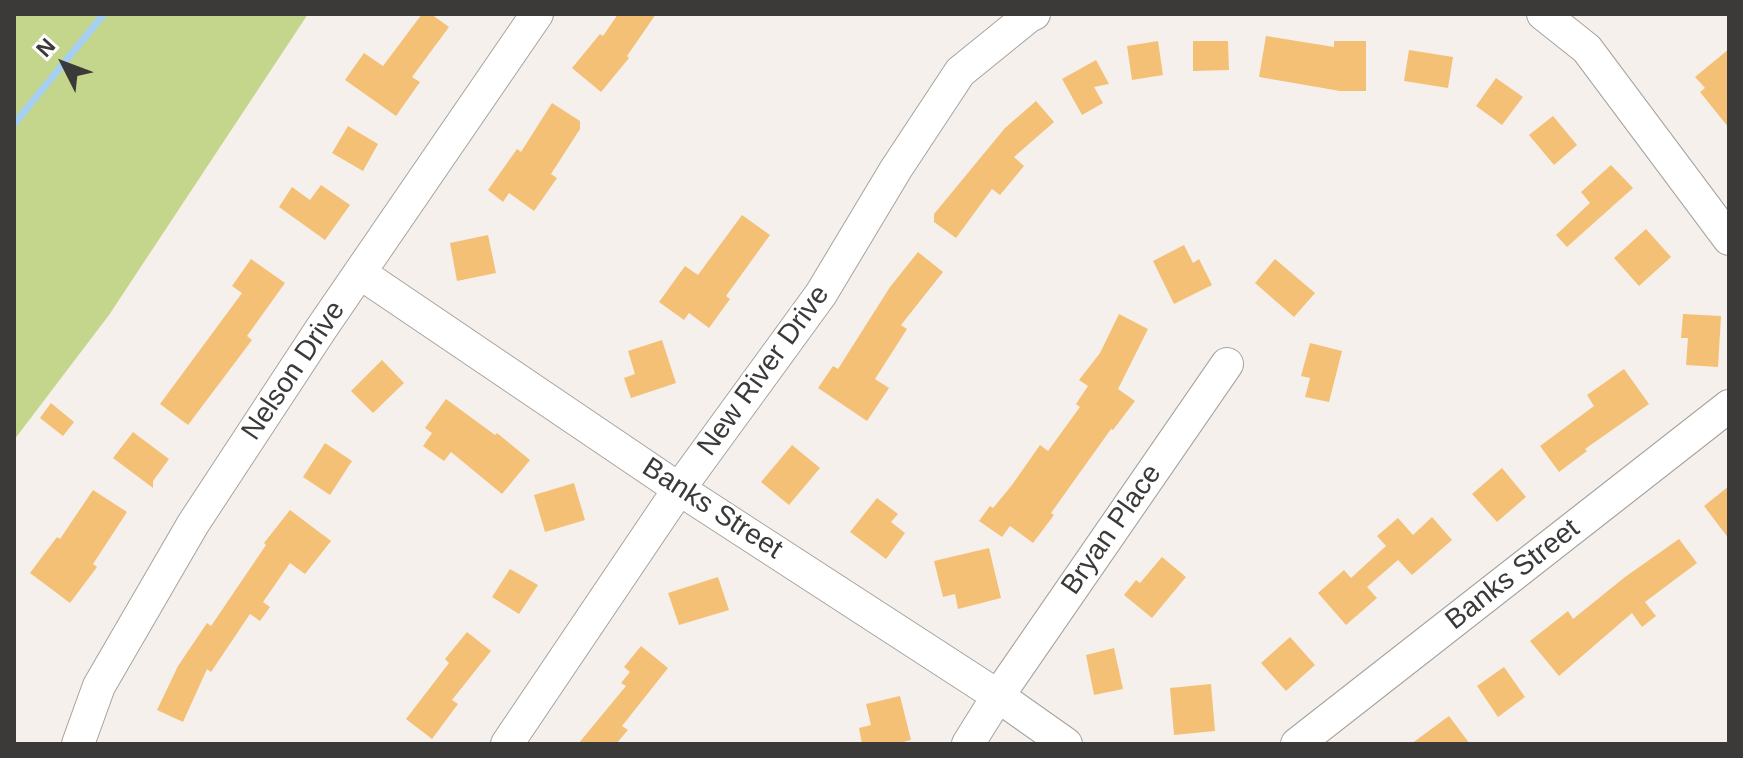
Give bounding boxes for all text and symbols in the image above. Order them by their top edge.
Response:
north arrow [24,24,104,104]
text: N [31,33,60,62]
street label: New River Drive [691,279,837,463]
street label: Nelson Drive [235,295,353,447]
street label: Banks Street [636,451,788,567]
street label: Bryan Place [1055,459,1169,601]
street label: Banks Street [1439,512,1587,638]

